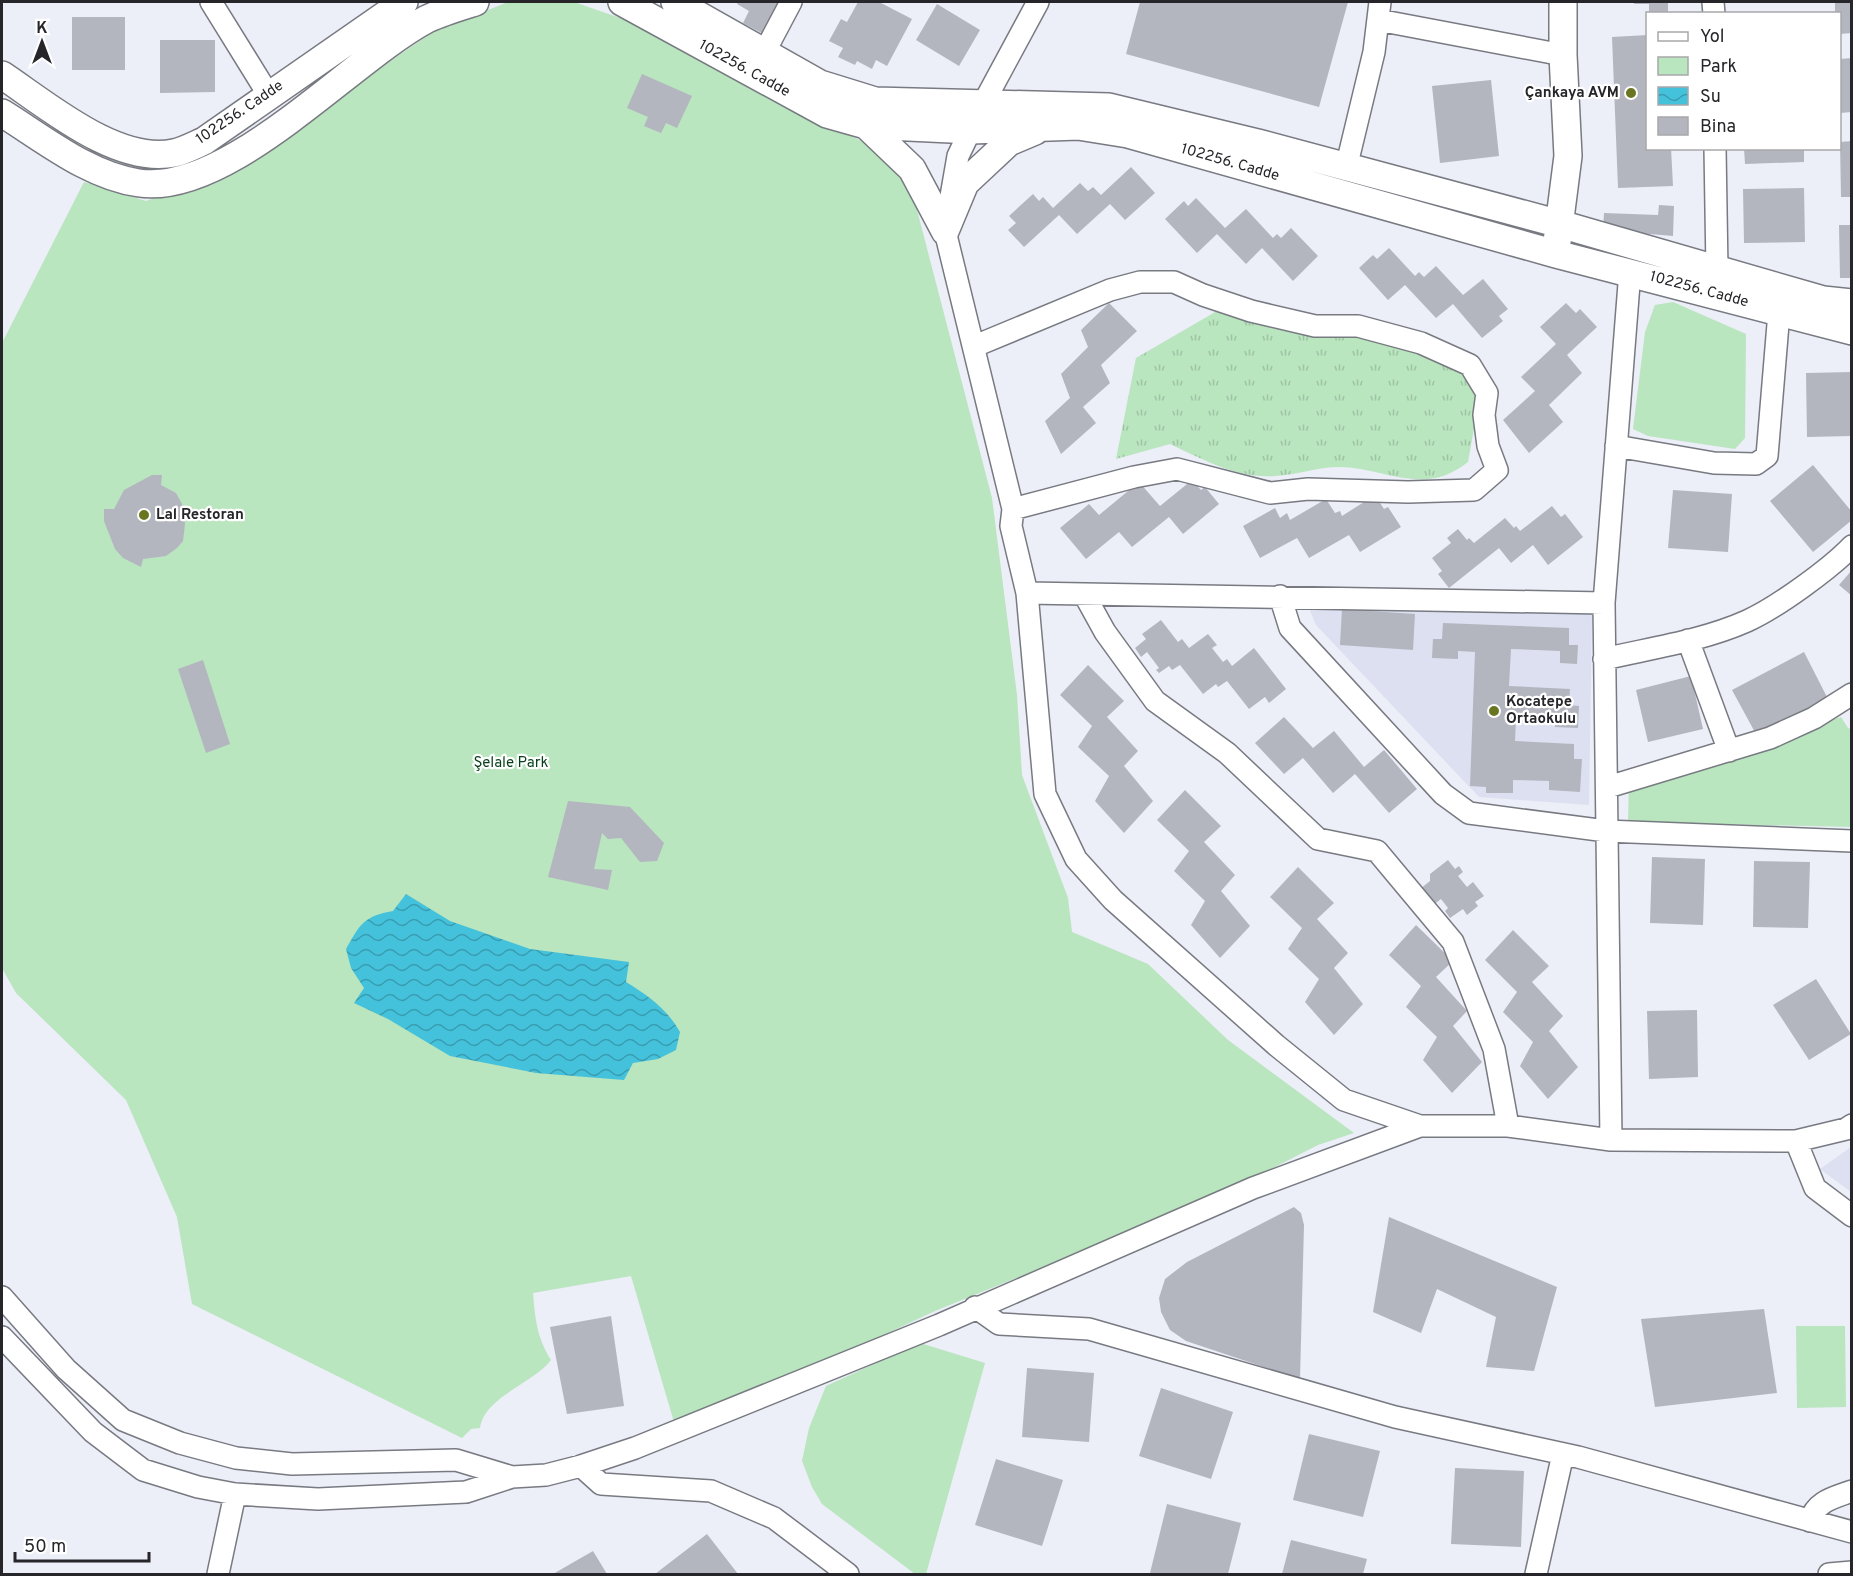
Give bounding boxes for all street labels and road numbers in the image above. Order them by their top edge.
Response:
street label: 102256. Cadde [695,36,793,102]
street label: 102256. Cadde [193,77,287,149]
street label: 102256. Cadde [1179,140,1281,186]
street label: 102256. Cadde [1648,268,1750,312]

